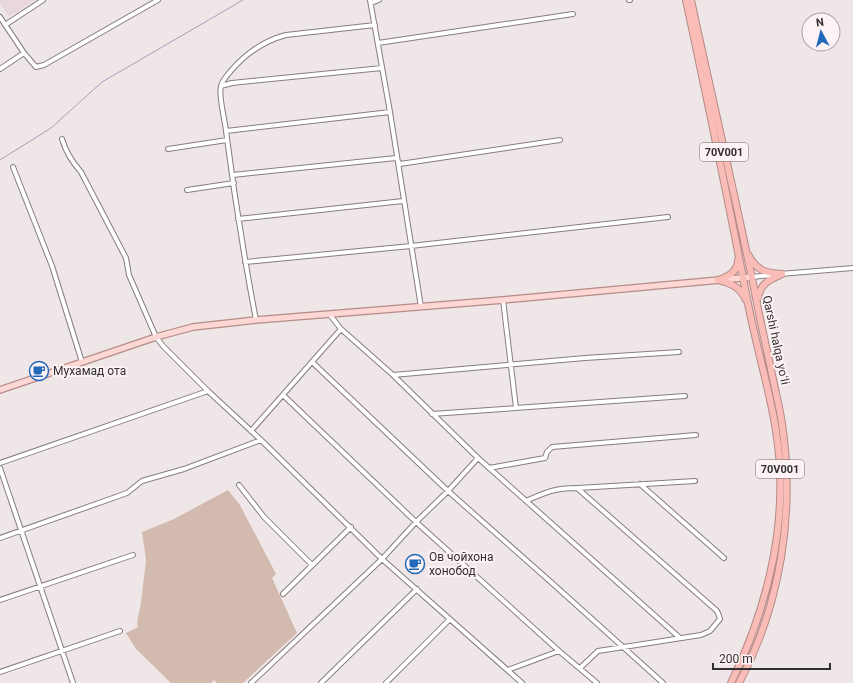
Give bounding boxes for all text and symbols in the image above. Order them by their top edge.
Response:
north arrow [801,12,841,52]
text: N [815,16,825,29]
road number: 70V001 [700,143,748,161]
street label: Qarshi halqa yoʻli [760,294,792,386]
cafe icon: Мухамад ота [28,360,50,382]
place label: Мухамад ота [53,364,126,378]
road number: 70V001 [756,460,804,478]
place label: Ов чойхона хонобод [429,550,494,578]
cafe icon: Ов чойхона хонобод [404,553,426,575]
scale bar [713,645,830,671]
text: 200 m [719,652,753,666]

